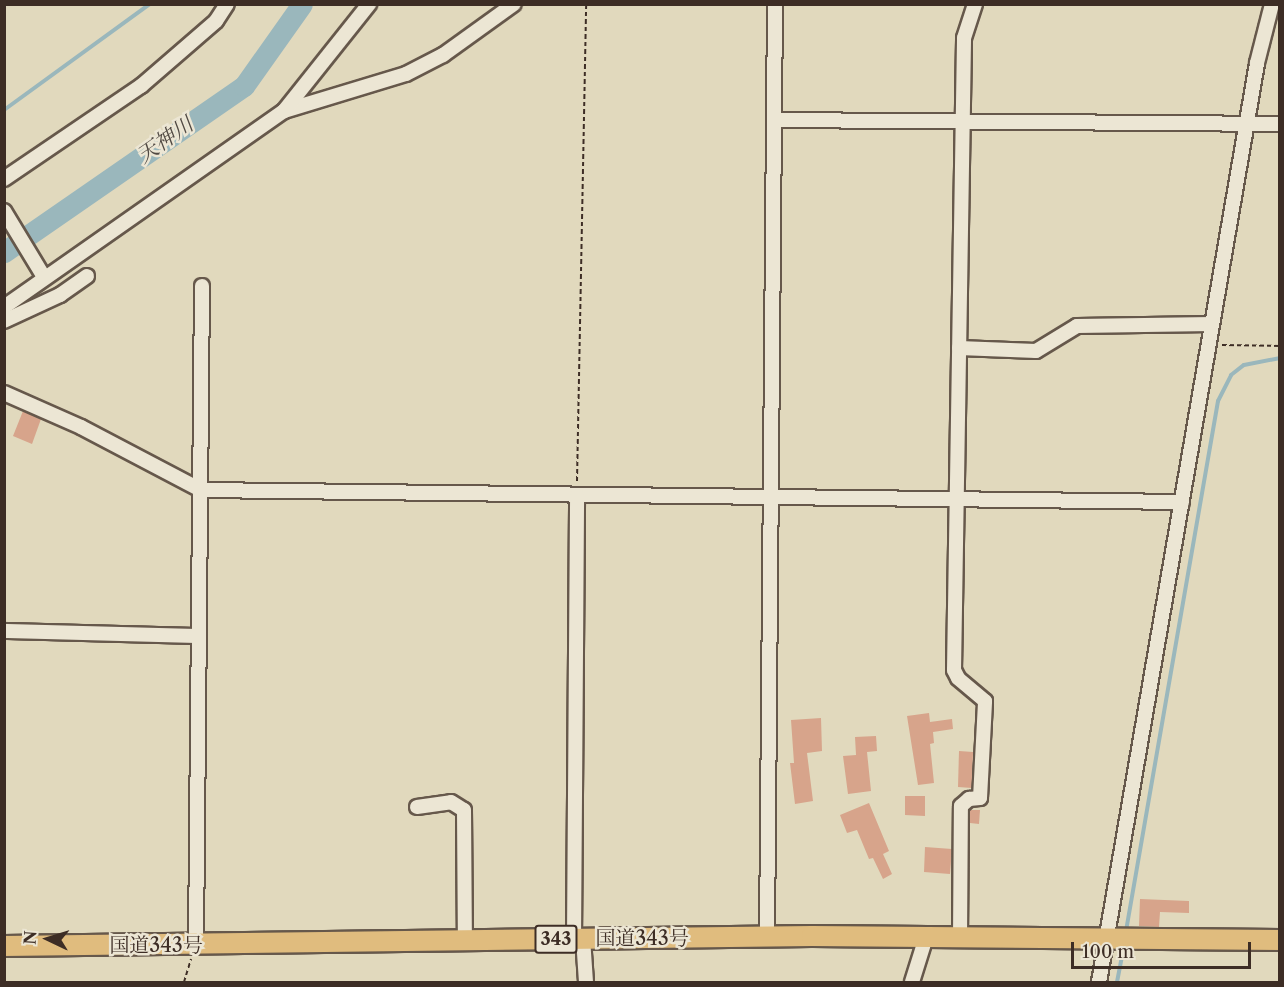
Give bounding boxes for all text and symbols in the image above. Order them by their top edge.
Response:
water label: 天神川 [132,112,198,168]
north arrow [18,909,78,969]
road number: 343 [534,924,578,954]
street label: 国道343号 [595,926,689,950]
text: N [20,930,41,945]
scale bar [1074,930,1254,968]
street label: 国道343号 [109,933,203,957]
text: 100 m [1082,941,1134,963]

